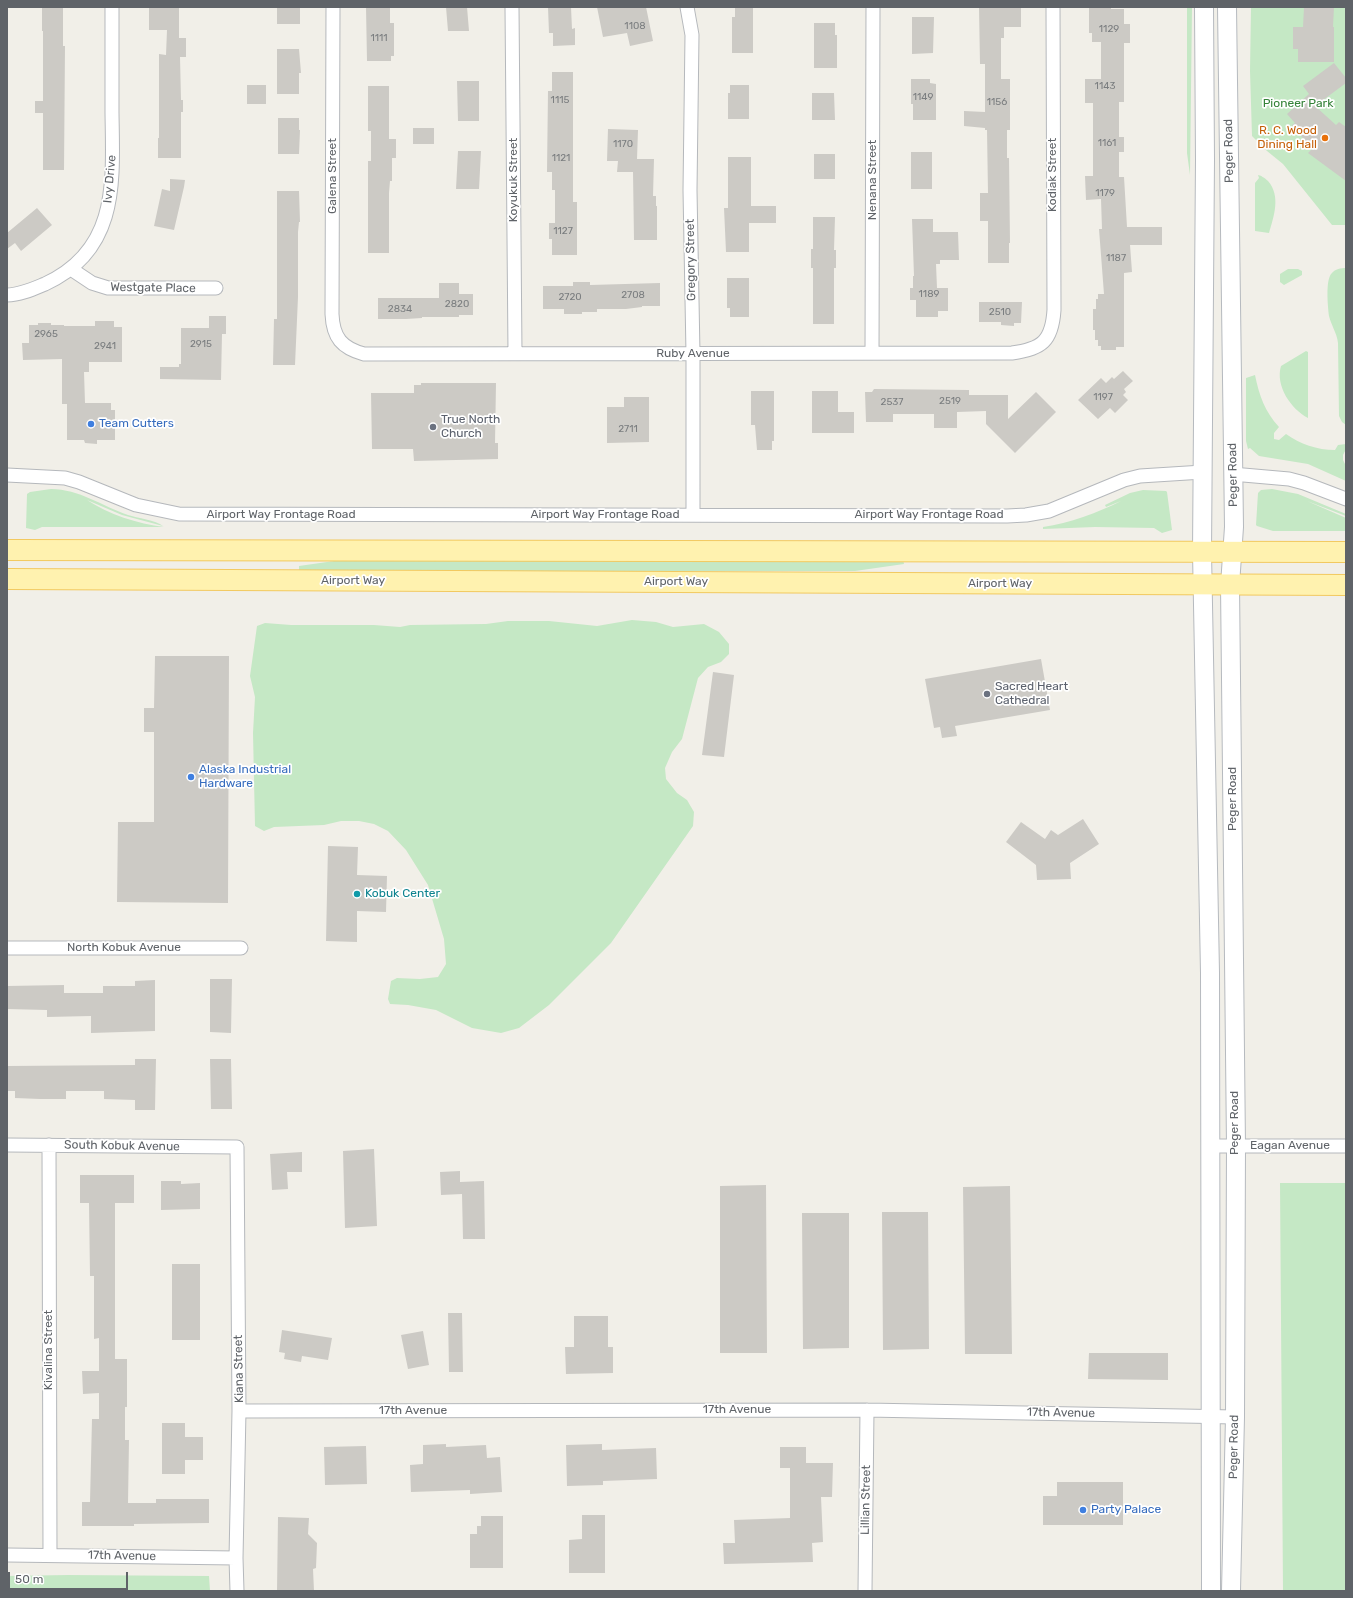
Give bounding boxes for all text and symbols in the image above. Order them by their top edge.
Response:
house number: 1108 [624,20,646,32]
house number: 1129 [1099,23,1119,35]
house number: 1111 [370,32,388,44]
house number: 1143 [1095,80,1115,92]
house number: 1149 [913,91,933,103]
house number: 1115 [551,94,569,106]
house number: 1156 [987,96,1007,108]
park label: Pioneer Park [1263,97,1333,111]
street label: Peger Road [1221,119,1237,183]
place label: R. C. Wood Dining Hall [1257,124,1317,152]
marker: R. C. Wood Dining Hall [1320,133,1330,143]
house number: 1161 [1098,137,1116,149]
street label: Galena Street [326,138,340,214]
street label: Koyukuk Street [507,138,521,222]
house number: 1170 [613,138,633,150]
street label: Kodiak Street [1046,138,1060,212]
street label: Nenana Street [866,140,880,220]
house number: 1121 [552,152,570,164]
street label: Ivy Drive [101,154,119,204]
house number: 1179 [1095,187,1115,199]
street label: Gregory Street [683,219,699,301]
house number: 1127 [553,225,573,237]
house number: 1187 [1106,252,1126,264]
street label: Westgate Place [110,280,196,296]
house number: 1189 [919,288,939,300]
house number: 2708 [621,289,645,301]
house number: 2720 [558,291,582,303]
house number: 2820 [445,298,469,310]
house number: 2834 [388,303,412,315]
house number: 2510 [989,306,1011,318]
house number: 2965 [34,328,58,340]
house number: 2915 [190,338,212,350]
house number: 2941 [94,340,116,352]
street label: Ruby Avenue [656,347,730,361]
house number: 1197 [1093,391,1113,403]
house number: 2519 [939,395,961,407]
house number: 2537 [881,396,903,408]
place label: True North Church [441,413,500,441]
place label: Team Cutters [99,417,174,431]
marker: Team Cutters [86,419,96,429]
marker: True North Church [428,422,438,432]
house number: 2711 [618,423,638,435]
street label: Peger Road [1225,443,1241,507]
street label: Airport Way Frontage Road [206,508,356,522]
street label: Airport Way Frontage Road [530,508,680,522]
street label: Airport Way Frontage Road [854,508,1004,522]
street label: Airport Way [321,574,385,588]
street label: Airport Way [644,575,708,589]
street label: Airport Way [968,577,1032,591]
place label: Sacred Heart Cathedral [995,680,1068,708]
marker: Sacred Heart Cathedral [982,689,992,699]
place label: Alaska Industrial Hardware [199,763,291,791]
street label: Peger Road [1226,767,1240,831]
marker: Alaska Industrial Hardware [186,772,196,782]
place label: Kobuk Center [365,887,440,901]
marker: Kobuk Center [352,889,362,899]
street label: North Kobuk Avenue [67,941,181,955]
street label: Peger Road [1228,1091,1242,1155]
street label: South Kobuk Avenue [64,1138,180,1154]
street label: Eagan Avenue [1250,1139,1330,1153]
street label: Kivalina Street [42,1310,56,1390]
street label: Kiana Street [231,1335,247,1403]
street label: 17th Avenue [703,1403,771,1417]
street label: 17th Avenue [379,1404,447,1418]
street label: 17th Avenue [1027,1405,1095,1421]
street label: Peger Road [1226,1415,1242,1479]
street label: Lillian Street [858,1465,874,1535]
place label: Party Palace [1091,1503,1161,1517]
marker: Party Palace [1078,1505,1088,1515]
street label: 17th Avenue [88,1548,156,1564]
scale bar [10,1564,130,1590]
text: 50 m [15,1572,43,1586]

